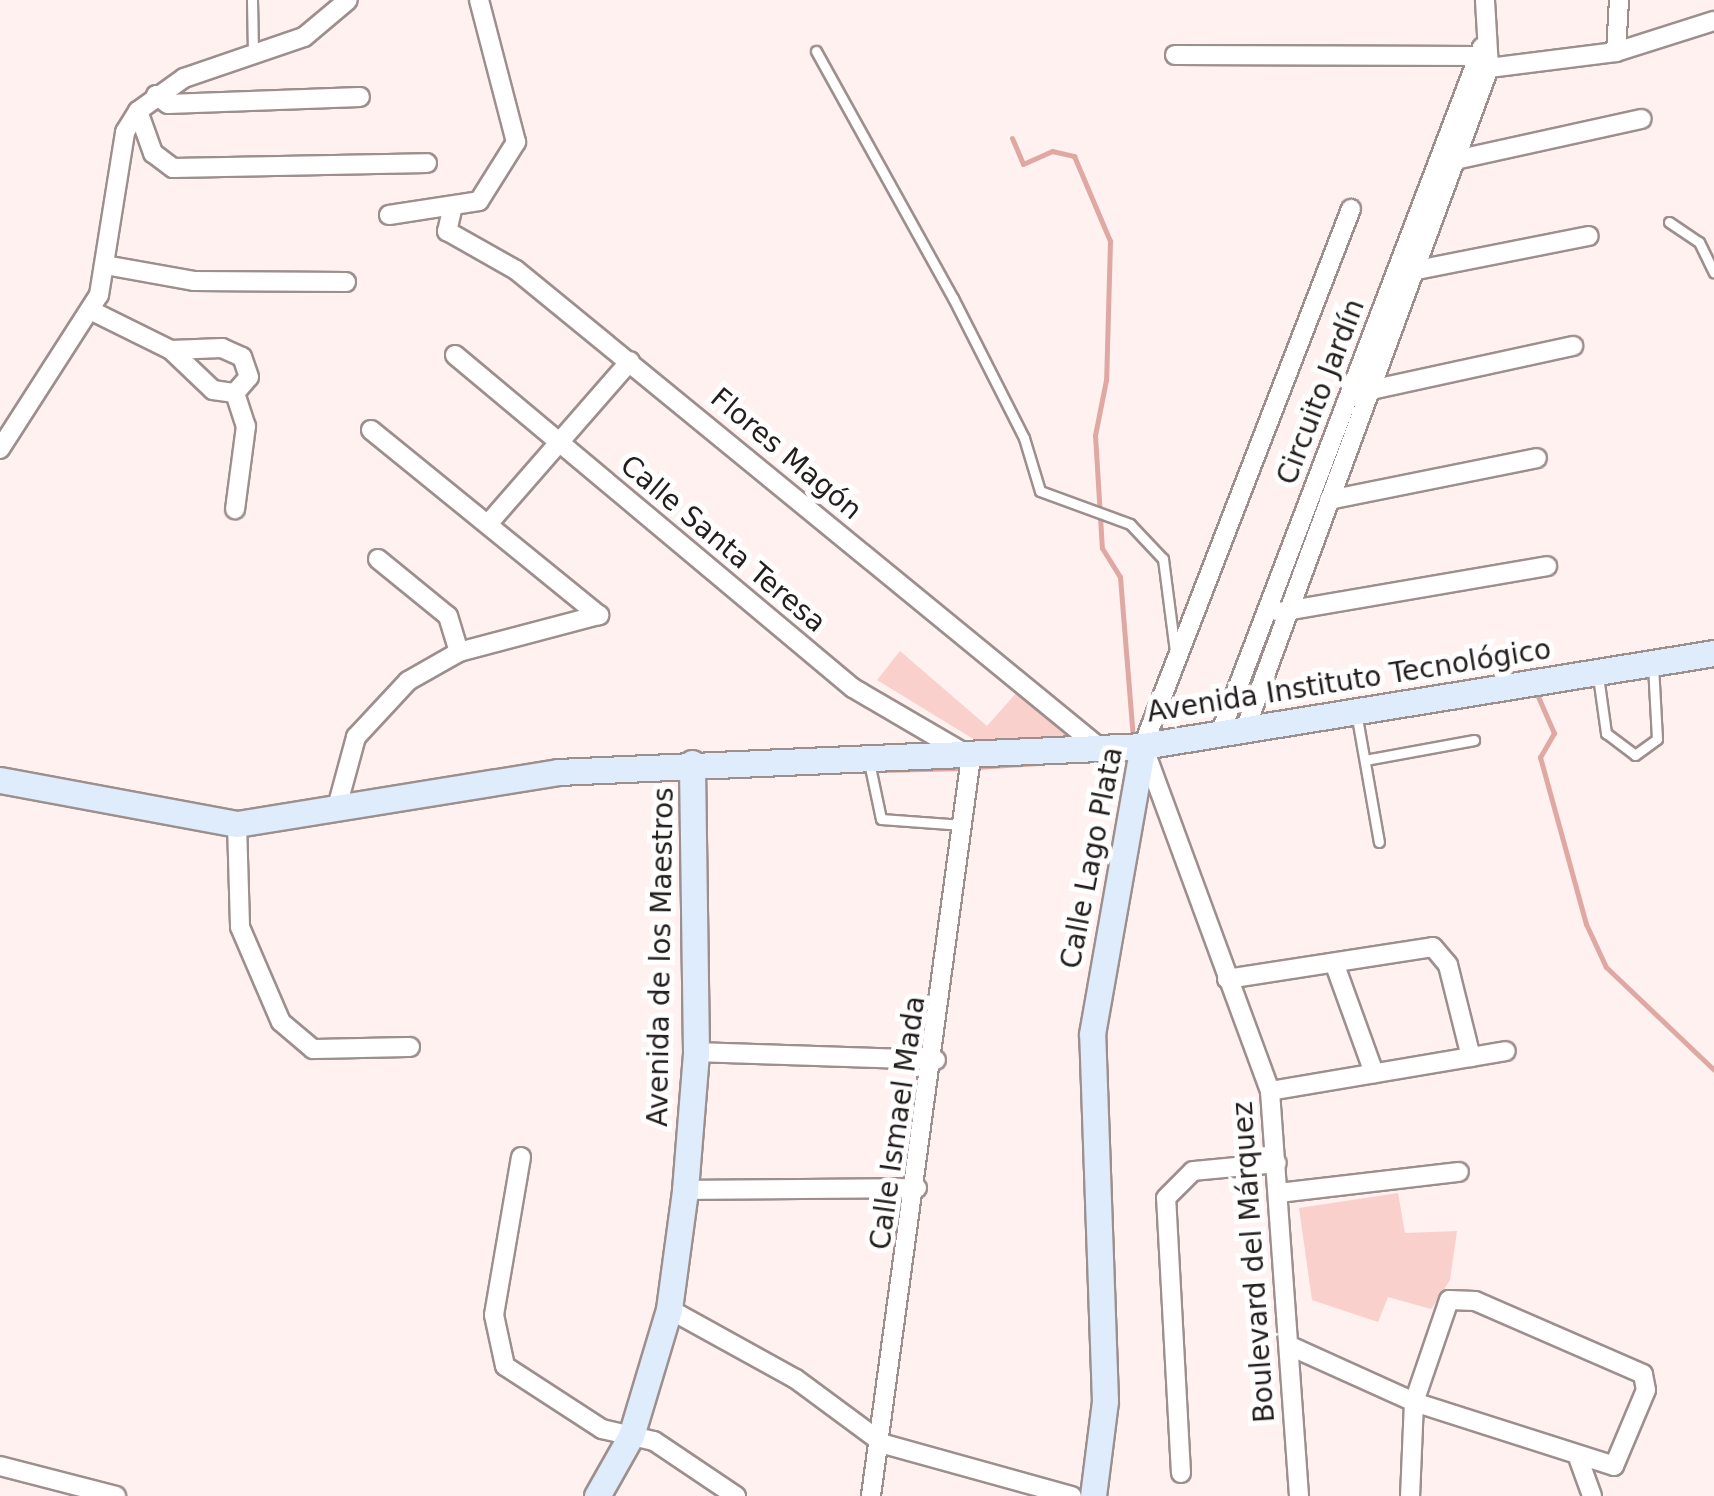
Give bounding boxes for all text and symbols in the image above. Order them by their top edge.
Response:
street label: Circuito Jardín [1270,295,1372,489]
street label: Flores Magón [704,381,868,527]
street label: Calle Santa Teresa [614,448,832,640]
street label: Avenida Instituto Tecnológico [1145,632,1553,730]
street label: Calle Lago Plata [1054,744,1130,972]
street label: Avenida de los Maestros [641,787,681,1127]
street label: Calle Ismael Mada [864,994,932,1252]
street label: Boulevard del Márquez [1226,1100,1282,1424]

